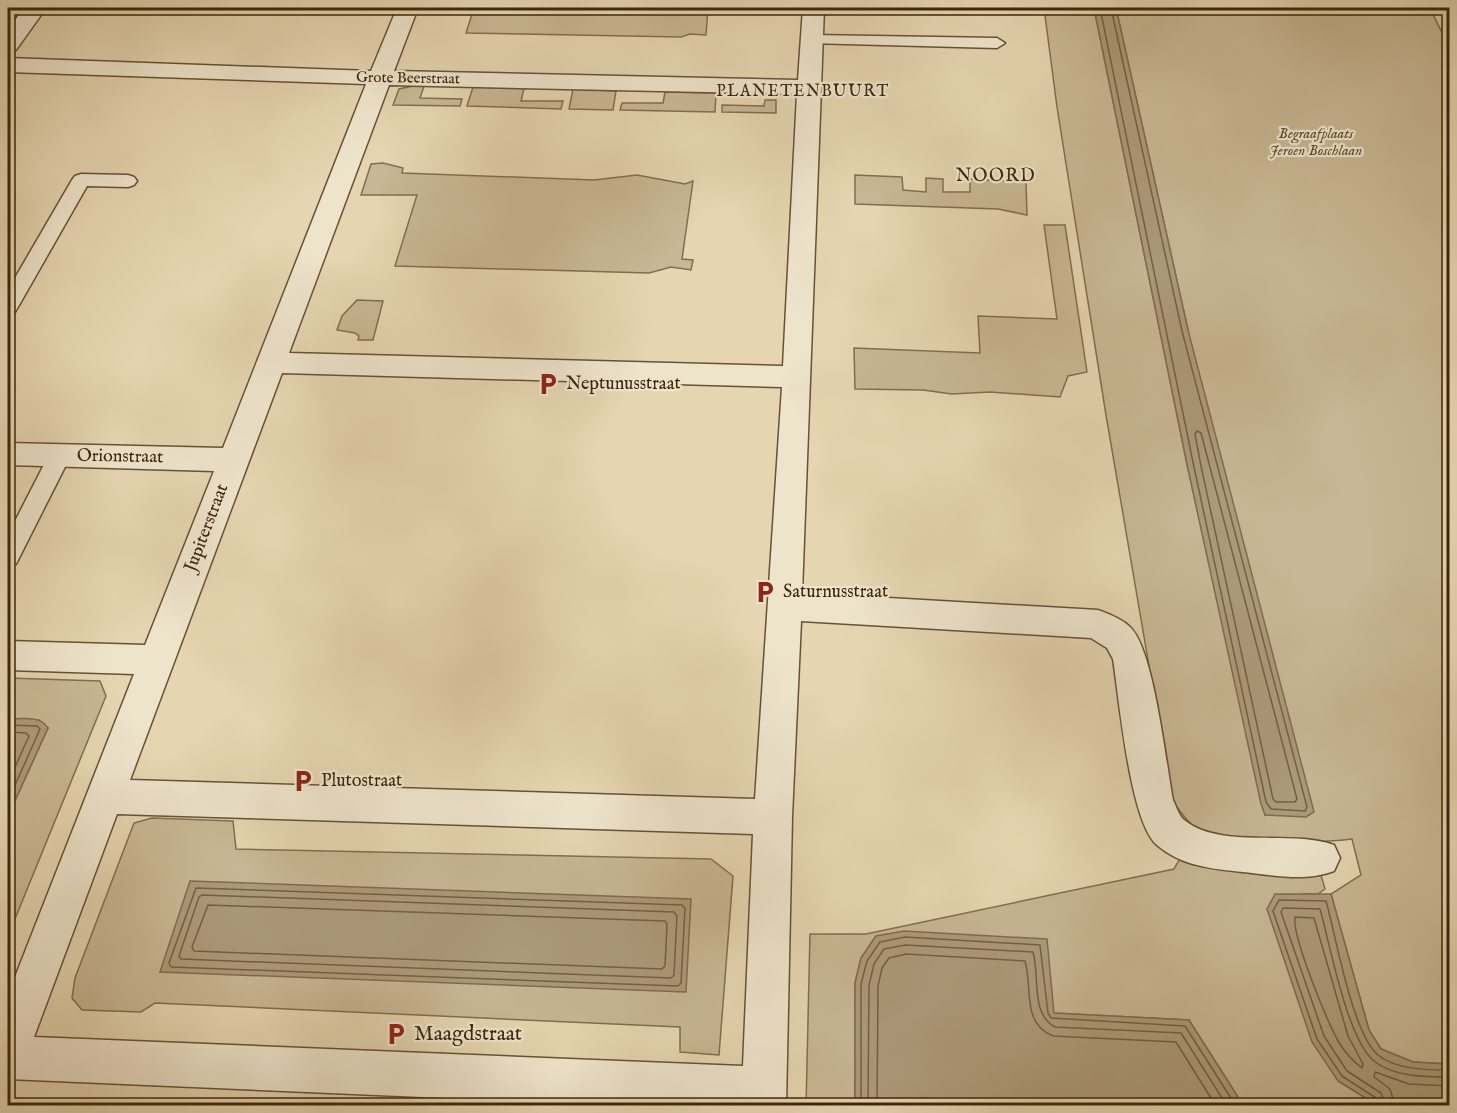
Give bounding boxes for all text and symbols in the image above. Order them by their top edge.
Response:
street label: Grote Beerstraat [356,68,460,88]
district label: PLANETENBUURT [716,82,890,102]
park label: Begraafplaats Jeroen Boschlaan [1270,124,1362,160]
district label: NOORD [956,165,1036,188]
parking icon: Neptunusstraat [535,371,561,397]
place label: Neptunusstraat [566,373,681,396]
street label: Orionstraat [77,445,163,469]
street label: Jupiterstraat [179,481,234,577]
parking icon: Saturnusstraat [752,579,778,605]
place label: Saturnusstraat [783,581,888,604]
parking icon: Plutostraat [290,768,316,794]
place label: Plutostraat [321,770,402,793]
parking icon: Maagdstraat [383,1021,409,1047]
place label: Maagdstraat [414,1021,522,1048]

